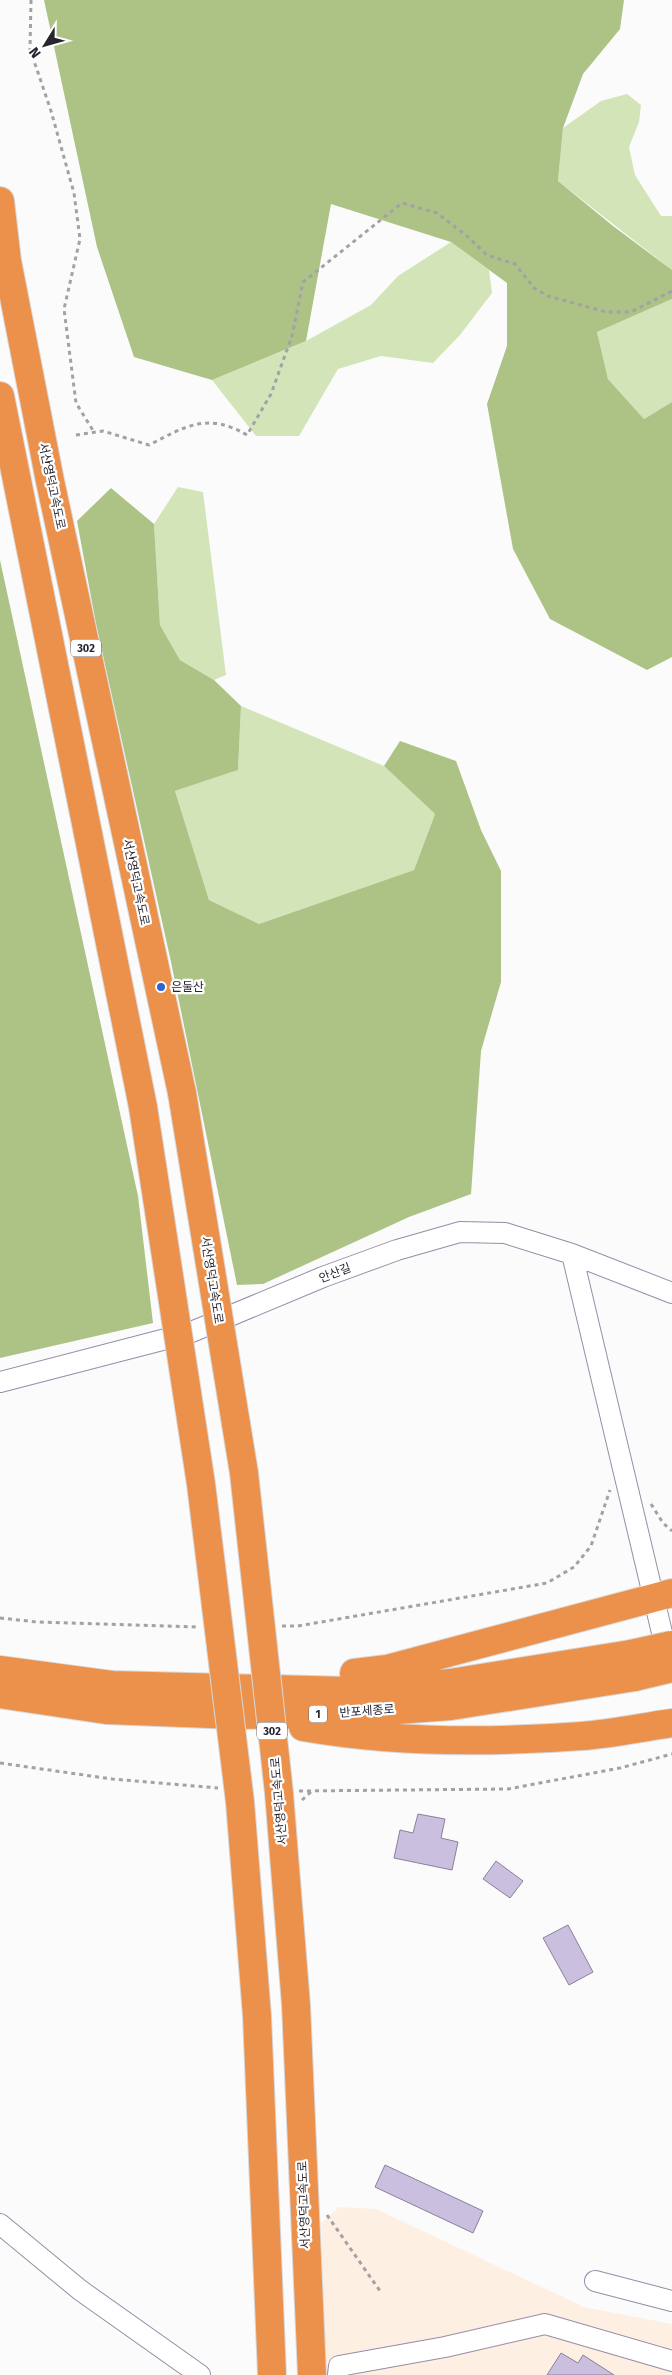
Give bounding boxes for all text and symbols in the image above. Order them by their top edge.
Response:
north arrow [20,20,70,70]
text: N [25,44,45,61]
street label: 서산영덕고속도로 [36,441,68,531]
road number: 302 [71,640,101,656]
street label: 서산영덕고속도로 [120,837,152,927]
place label: 은둘산 [171,980,204,994]
marker: 은둘산 [155,981,167,993]
street label: 서산영덕고속도로 [198,1235,226,1325]
street label: 안산길 [317,1261,353,1285]
street label: 반포세종로 [339,1702,395,1720]
road number: 1 [309,1706,327,1722]
road number: 302 [257,1722,287,1740]
street label: 서산영덕고속도로 [268,1756,290,1846]
street label: 서산영덕고속도로 [295,2161,313,2249]

